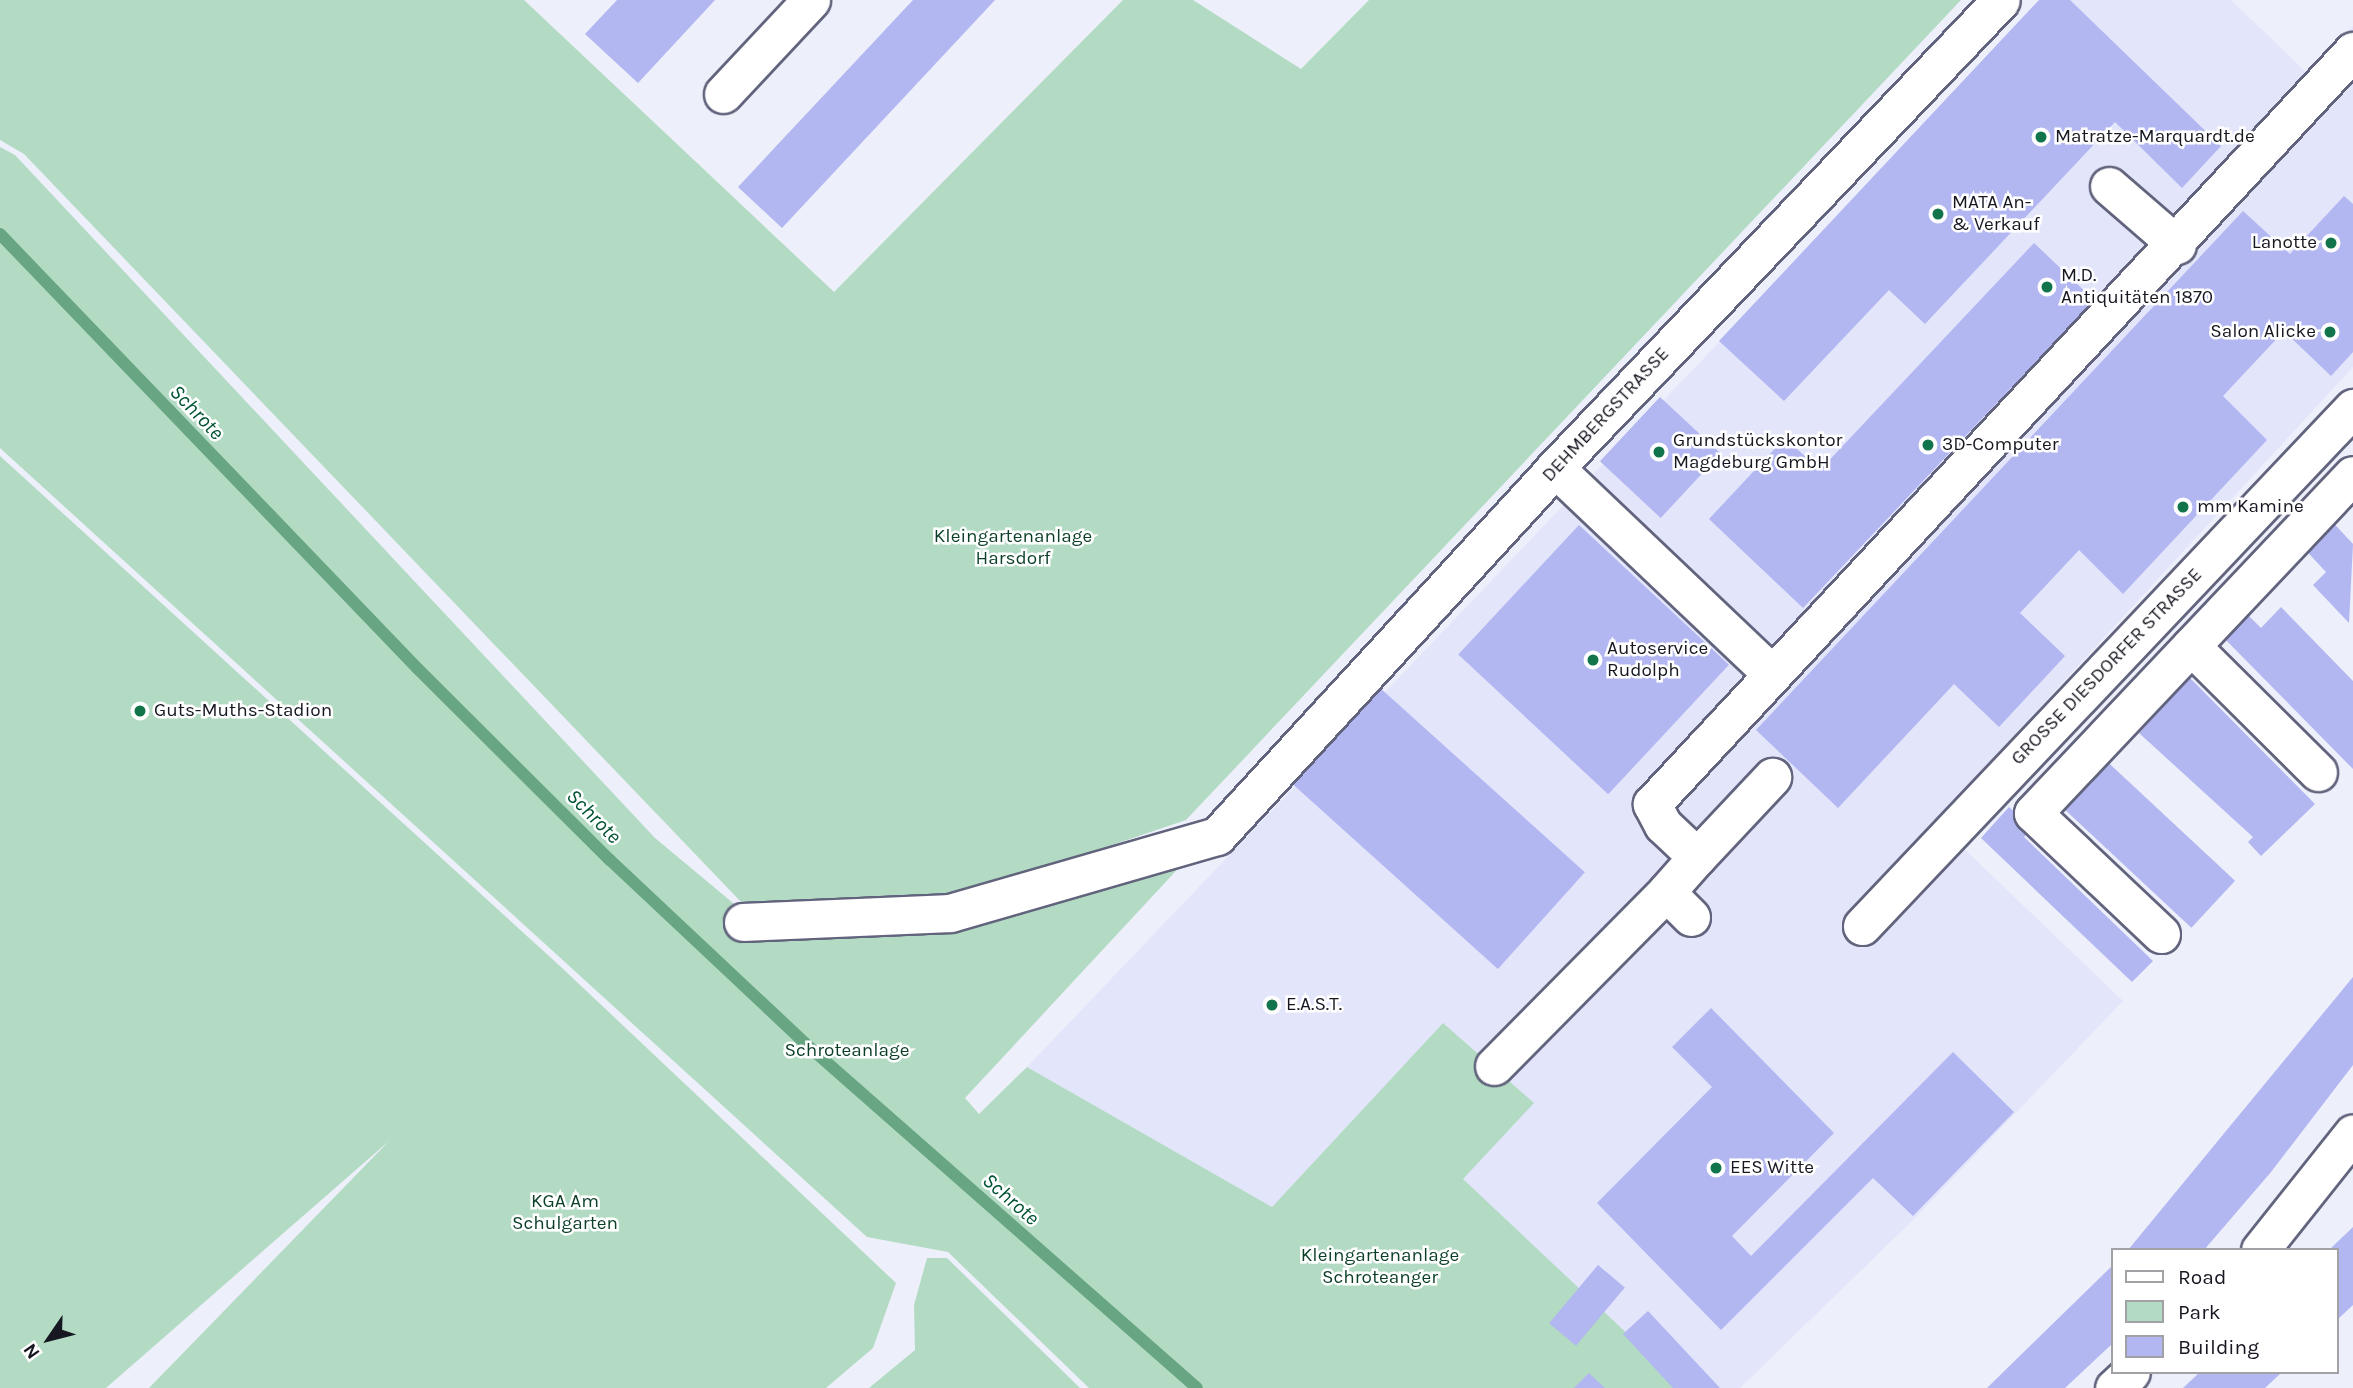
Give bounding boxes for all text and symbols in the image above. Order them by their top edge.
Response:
place label: Matratze-Marquardt.de [2055,126,2255,148]
marker: Matratze-Marquardt.de [2033,129,2049,145]
place label: MATA An- & Verkauf [1952,192,2040,236]
marker: MATA An- & Verkauf [1930,206,1946,222]
place label: Lanotte [2252,232,2317,254]
marker: Lanotte [2323,235,2339,251]
place label: M.D. Antiquitäten 1870 [2061,265,2213,309]
marker: M.D. Antiquitäten 1870 [2039,279,2055,295]
place label: Salon Alicke [2210,321,2316,343]
marker: Salon Alicke [2322,324,2338,340]
street label: DEHMBERGSTRASSE [1538,343,1674,487]
water label: Schrote [165,379,229,445]
place label: Grundstückskontor Magdeburg GmbH [1673,430,1842,474]
place label: 3D-Computer [1942,434,2059,456]
marker: 3D-Computer [1920,437,1936,453]
marker: Grundstückskontor Magdeburg GmbH [1651,444,1667,460]
place label: mm Kamine [2197,496,2304,518]
marker: mm Kamine [2175,499,2191,515]
park label: Kleingartenanlage Harsdorf [934,526,1092,570]
street label: GROSSE DIESDORFER STRASSE [2007,564,2207,770]
place label: Autoservice Rudolph [1607,638,1708,682]
marker: Autoservice Rudolph [1585,652,1601,668]
place label: Guts-Muths-Stadion [154,700,332,722]
marker: Guts-Muths-Stadion [132,703,148,719]
water label: Schrote [561,783,627,849]
place label: E.A.S.T. [1286,994,1342,1016]
marker: E.A.S.T. [1264,997,1280,1013]
park label: Schroteanlage [784,1040,910,1062]
place label: EES Witte [1730,1157,1814,1179]
marker: EES Witte [1708,1160,1724,1176]
water label: Schrote [977,1168,1045,1230]
park label: KGA Am Schulgarten [512,1191,618,1235]
park label: Kleingartenanlage Schroteanger [1301,1245,1459,1289]
legend [2112,1248,2339,1374]
text: Road [2178,1265,2226,1289]
text: Park [2178,1300,2221,1324]
north arrow [14,1304,84,1374]
text: Building [2178,1335,2259,1359]
text: N [19,1339,45,1363]

